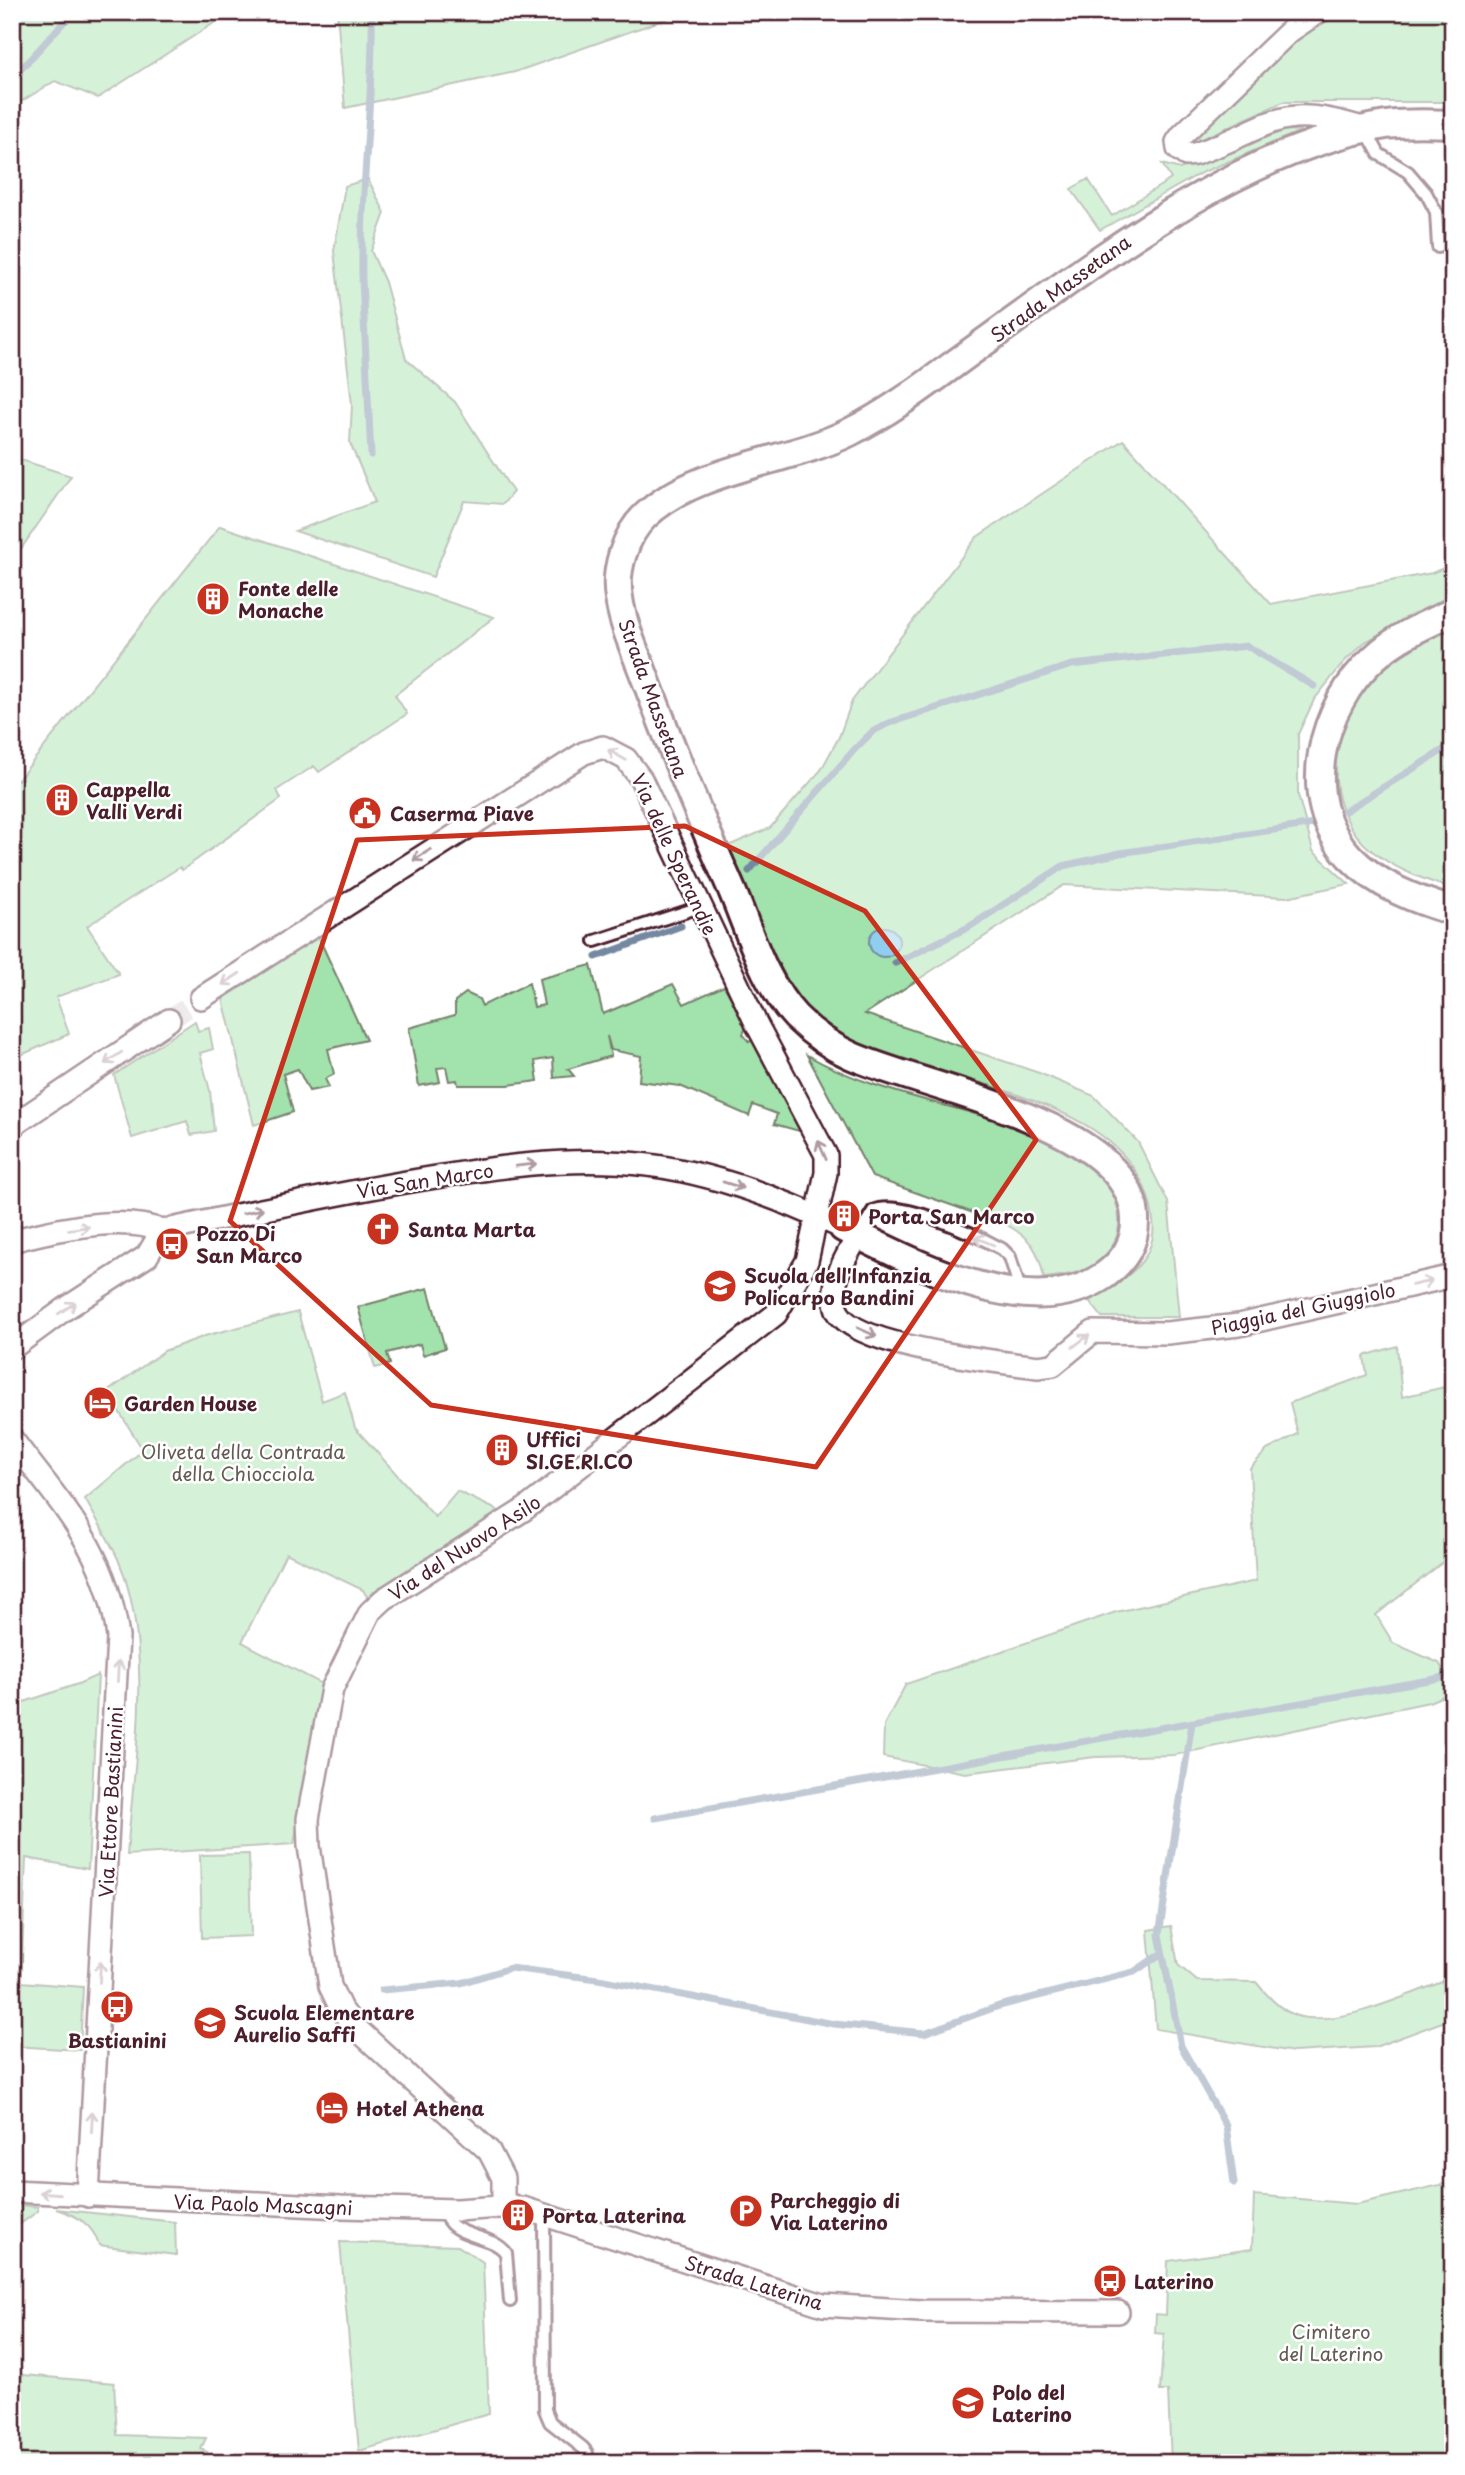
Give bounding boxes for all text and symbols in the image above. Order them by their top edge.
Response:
street label: Strada Massetana [984,227,1136,349]
place label: Fonte delle Monache [238,574,338,624]
building icon: Fonte delle Monache [194,580,232,618]
street label: Strada Massetana [612,615,696,781]
one-way arrow [607,747,627,761]
street label: Via delle Sperandie [625,769,725,939]
place label: Cappella Valli Verdi [86,775,182,825]
building icon: Cappella Valli Verdi [43,781,81,819]
public building icon: Caserma Piave [346,794,384,832]
place label: Caserma Piave [390,799,534,827]
one-way arrow [413,848,432,862]
one-way arrow [222,971,241,986]
one-way arrow [103,1051,123,1065]
one-way arrow [815,1140,828,1161]
street label: Via San Marco [355,1155,495,1205]
one-way arrow [514,1158,536,1171]
one-way arrow [722,1179,744,1192]
building icon: Porta San Marco [825,1197,863,1235]
place label: Porta San Marco [868,1202,1034,1230]
one-way arrow [241,1204,264,1217]
church icon: Santa Marta [364,1210,402,1248]
place label: Santa Marta [408,1215,536,1243]
place label: Pozzo Di San Marco [196,1219,302,1269]
one-way arrow [67,1222,90,1235]
bus stop icon: Pozzo Di San Marco [153,1225,191,1263]
one-way arrow [974,1234,996,1247]
place label: Scuola dell'Infanzia Policarpo Bandini [744,1261,932,1311]
school or university icon: Scuola dell'Infanzia Policarpo Bandini [701,1267,739,1305]
street label: Piaggia del Giuggiolo [1208,1275,1398,1341]
one-way arrow [1410,1276,1433,1289]
one-way arrow [57,1301,76,1315]
one-way arrow [856,1326,877,1339]
one-way arrow [1071,1333,1089,1348]
hotel icon: Garden House [81,1384,119,1422]
place label: Garden House [124,1389,257,1417]
place label: Uffici SI.GE.RI.CO [526,1425,633,1475]
building icon: Uffici SI.GE.RI.CO [483,1431,521,1469]
park label: Oliveta della Contrada della Chiocciola [141,1437,345,1487]
street label: Via del Nuovo Asilo [382,1487,546,1607]
one-way arrow [112,1660,125,1683]
street label: Via Ettore Bastianini [91,1706,129,1898]
one-way arrow [94,1961,107,1983]
bus stop icon: Bastianini [98,1988,136,2026]
place label: Scuola Elementare Aurelio Saffi [233,1998,415,2048]
school or university icon: Scuola Elementare Aurelio Saffi [191,2004,229,2042]
place label: Bastianini [67,2026,167,2054]
hotel icon: Hotel Athena [313,2089,351,2127]
place label: Hotel Athena [356,2094,484,2122]
one-way arrow [85,2110,98,2133]
one-way arrow [39,2186,62,2199]
place label: Parcheggio di Via Laterino [770,2186,900,2236]
street label: Via Paolo Mascagni [173,2187,353,2221]
parking icon: Parcheggio di Via Laterino [727,2192,765,2230]
building icon: Porta Laterina [499,2196,537,2234]
place label: Porta Laterina [542,2201,687,2229]
street label: Strada Laterina [681,2248,827,2316]
bus stop icon: Laterino [1091,2262,1129,2300]
place label: Laterino [1134,2267,1214,2295]
park label: Cimitero del Laterino [1279,2317,1383,2367]
place label: Polo del Laterino [992,2378,1072,2428]
school or university icon: Polo del Laterino [949,2384,987,2422]

